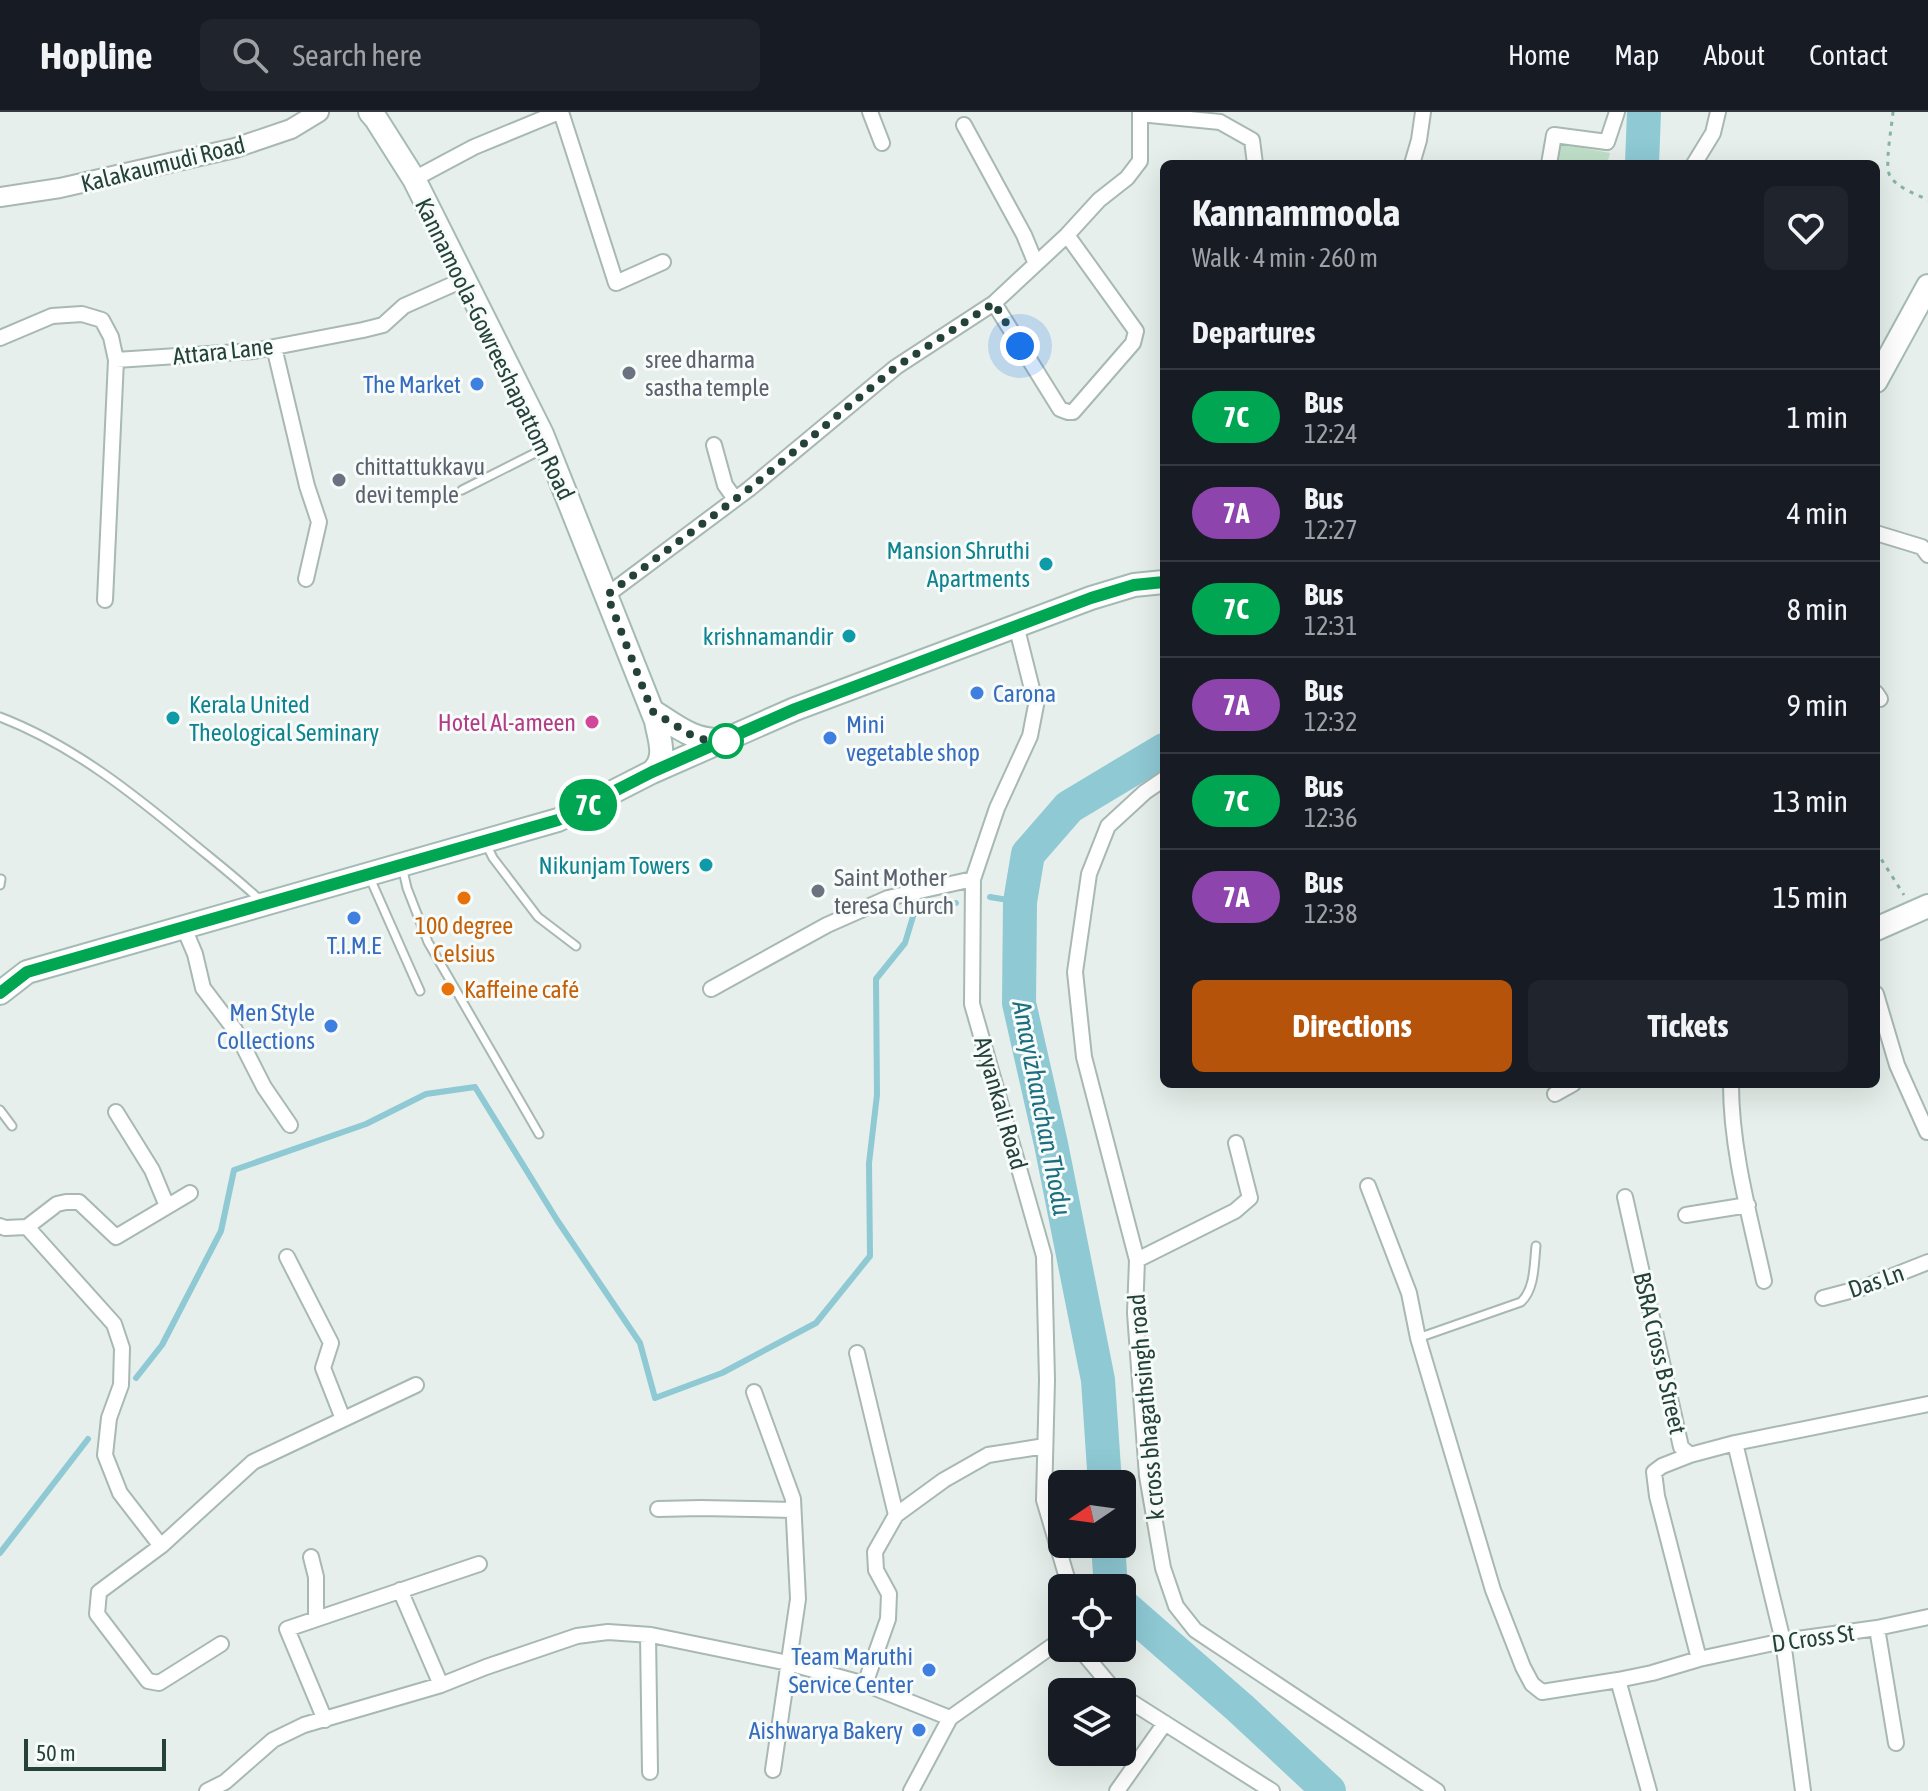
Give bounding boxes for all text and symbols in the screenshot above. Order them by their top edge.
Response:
search box [200,19,760,91]
icon: search [228,33,272,77]
text: Hopline [40,34,152,77]
text: Search here [292,38,422,72]
text: Home [1508,39,1570,71]
text: Map [1614,39,1659,71]
text: About [1703,39,1765,71]
text: Contact [1809,39,1888,71]
street label: Kalakaumudi Road [78,131,248,197]
button: heart [1764,186,1848,270]
text: Kannammoola [1192,191,1400,234]
street label: Kannamoola-Gowreeshapattom Road [410,194,580,504]
text: Walk · 4 min · 260 m [1192,243,1378,273]
text: Departures [1192,315,1315,349]
your location [1000,326,1040,366]
street label: Attara Lane [171,332,275,370]
place label: sree dharma sastha temple [645,346,769,401]
marker: sree dharma sastha temple [620,364,638,382]
place label: The Market [363,371,461,398]
marker: The Market [468,375,486,393]
text: Bus [1304,385,1343,419]
text: 1 min [1787,400,1848,434]
text: 7C [1223,401,1249,433]
text: 12:24 [1304,419,1358,449]
place label: chittattukkavu devi temple [355,453,485,508]
marker: chittattukkavu devi temple [330,471,348,489]
text: Bus [1304,481,1343,515]
text: 4 min [1787,496,1848,530]
text: 7A [1223,497,1249,529]
text: 12:27 [1304,515,1358,545]
place label: Mansion Shruthi Apartments [886,537,1030,592]
marker: Mansion Shruthi Apartments [1037,555,1055,573]
text: Bus [1304,577,1343,611]
text: 8 min [1787,592,1848,626]
text: 7C [1223,593,1249,625]
text: 12:31 [1304,611,1358,641]
place label: krishnamandir [703,623,834,650]
marker: krishnamandir [840,627,858,645]
text: Bus [1304,673,1343,707]
place label: Carona [993,680,1056,707]
marker: Carona [968,684,986,702]
text: 9 min [1787,688,1848,722]
text: 7A [1223,689,1249,721]
place label: Kerala United Theological Seminary [189,691,379,746]
text: 12:32 [1304,707,1358,737]
marker: Kerala United Theological Seminary [164,709,182,727]
place label: Hotel Al-ameen [438,709,576,736]
place label: Mini vegetable shop [846,711,980,766]
marker: Hotel Al-ameen [583,713,601,731]
unlabelled marker [709,724,743,758]
marker: Mini vegetable shop [821,729,839,747]
text: Bus [1304,769,1343,803]
line badge: 7C [552,779,624,831]
text: 13 min [1773,784,1848,818]
text: 7C [1223,785,1249,817]
text: 7C [575,789,601,821]
text: 12:36 [1304,803,1358,833]
place label: Nikunjam Towers [539,852,690,879]
marker: Nikunjam Towers [697,856,715,874]
place label: Saint Mother teresa Church [834,864,954,919]
text: Bus [1304,865,1343,899]
text: 15 min [1773,880,1848,914]
text: 7A [1223,881,1249,913]
marker: Saint Mother teresa Church [809,882,827,900]
marker: 100 degree Celsius [455,889,473,907]
text: 12:38 [1304,899,1358,929]
marker: T.I.M.E [345,909,363,927]
place label: 100 degree Celsius [415,912,513,967]
place label: T.I.M.E [327,932,381,959]
place label: Kaffeine café [464,976,579,1003]
marker: Kaffeine café [439,980,457,998]
button: Directions [1192,980,1512,1072]
button: Tickets [1528,980,1848,1072]
water label: Amayizhanchan Thodu [1006,997,1078,1218]
place label: Men Style Collections [217,999,315,1054]
marker: Men Style Collections [322,1017,340,1035]
street label: Ayyankali Road [969,1034,1033,1172]
street label: Das Ln [1845,1259,1907,1303]
street label: BSRA Cross B Street [1628,1269,1692,1437]
street label: k cross bhagathsingh road [1123,1293,1169,1521]
north arrow [1048,1470,1136,1558]
map controls [1048,1470,1136,1766]
button: locate [1048,1574,1136,1662]
street label: D Cross St [1770,1619,1856,1657]
place label: Team Maruthi Service Center [788,1643,914,1698]
marker: Team Maruthi Service Center [920,1661,938,1679]
button: layers [1048,1678,1136,1766]
place label: Aishwarya Bakery [749,1717,903,1744]
marker: Aishwarya Bakery [910,1721,928,1739]
scale bar [24,1735,166,1771]
text: 50 m [36,1740,76,1766]

